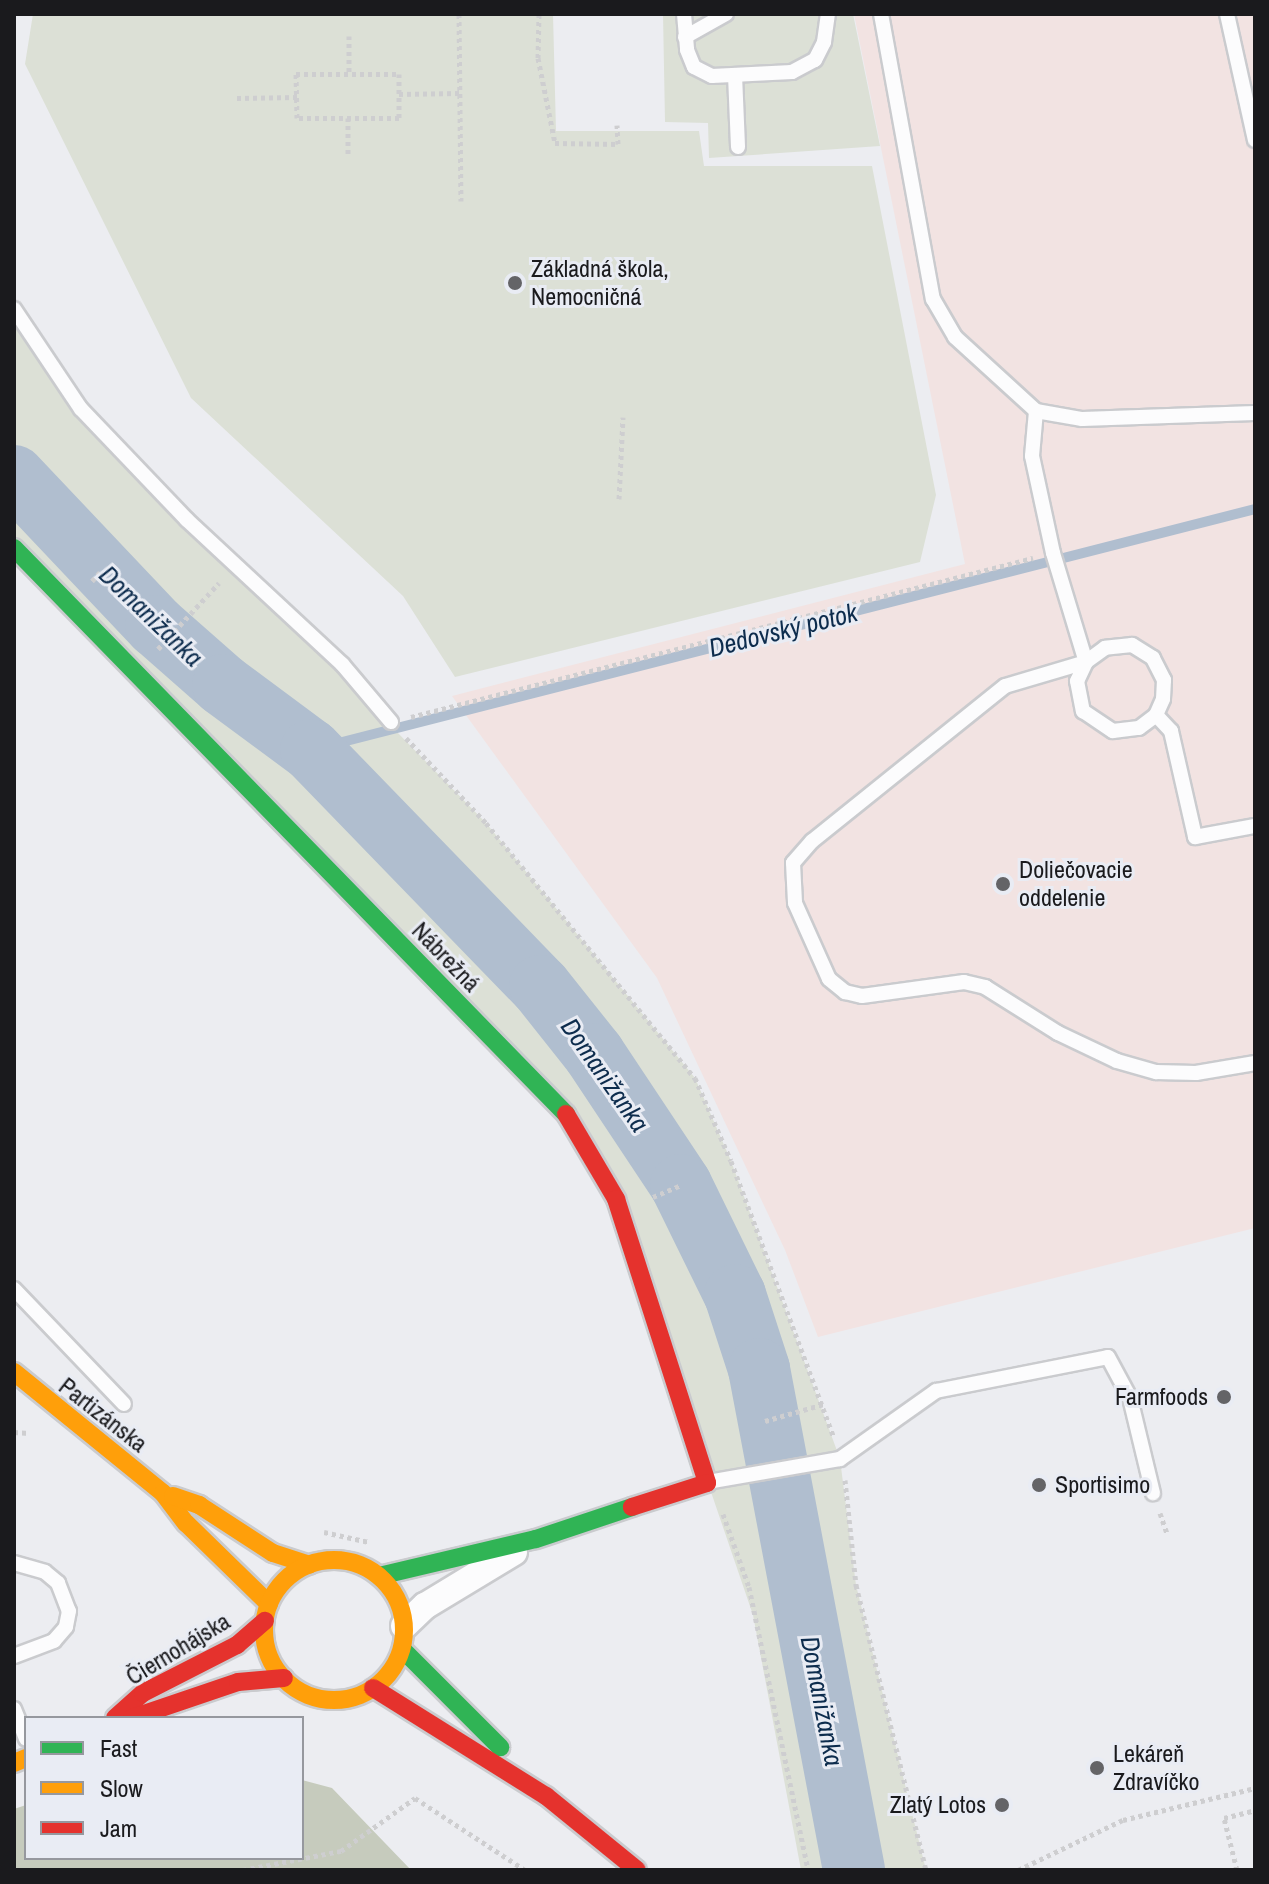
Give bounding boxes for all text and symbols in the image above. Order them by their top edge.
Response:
place label: Základná škola, Nemocničná [531,255,669,311]
marker: Základná škola, Nemocničná [506,274,524,292]
water label: Domanižanka [93,559,209,673]
water label: Dedovský potok [706,597,860,663]
place label: Doliečovacie oddelenie [1019,856,1133,912]
marker: Doliečovacie oddelenie [994,875,1012,893]
street label: Nábrežná [406,916,486,998]
water label: Domanižanka [554,1012,656,1138]
street label: Partizánska [53,1372,153,1458]
place label: Farmfoods [1115,1383,1208,1411]
marker: Farmfoods [1215,1388,1233,1406]
place label: Sportisimo [1055,1471,1150,1499]
marker: Sportisimo [1030,1476,1048,1494]
street label: Čiernohájska [121,1607,235,1691]
water label: Domanižanka [794,1633,850,1769]
legend [24,1716,304,1860]
text: Fast [100,1732,137,1764]
place label: Lekáreň Zdravíčko [1113,1740,1199,1796]
marker: Lekáreň Zdravíčko [1088,1759,1106,1777]
text: Slow [100,1772,143,1804]
place label: Zlatý Lotos [890,1791,986,1819]
marker: Zlatý Lotos [993,1796,1011,1814]
text: Jam [100,1812,137,1844]

